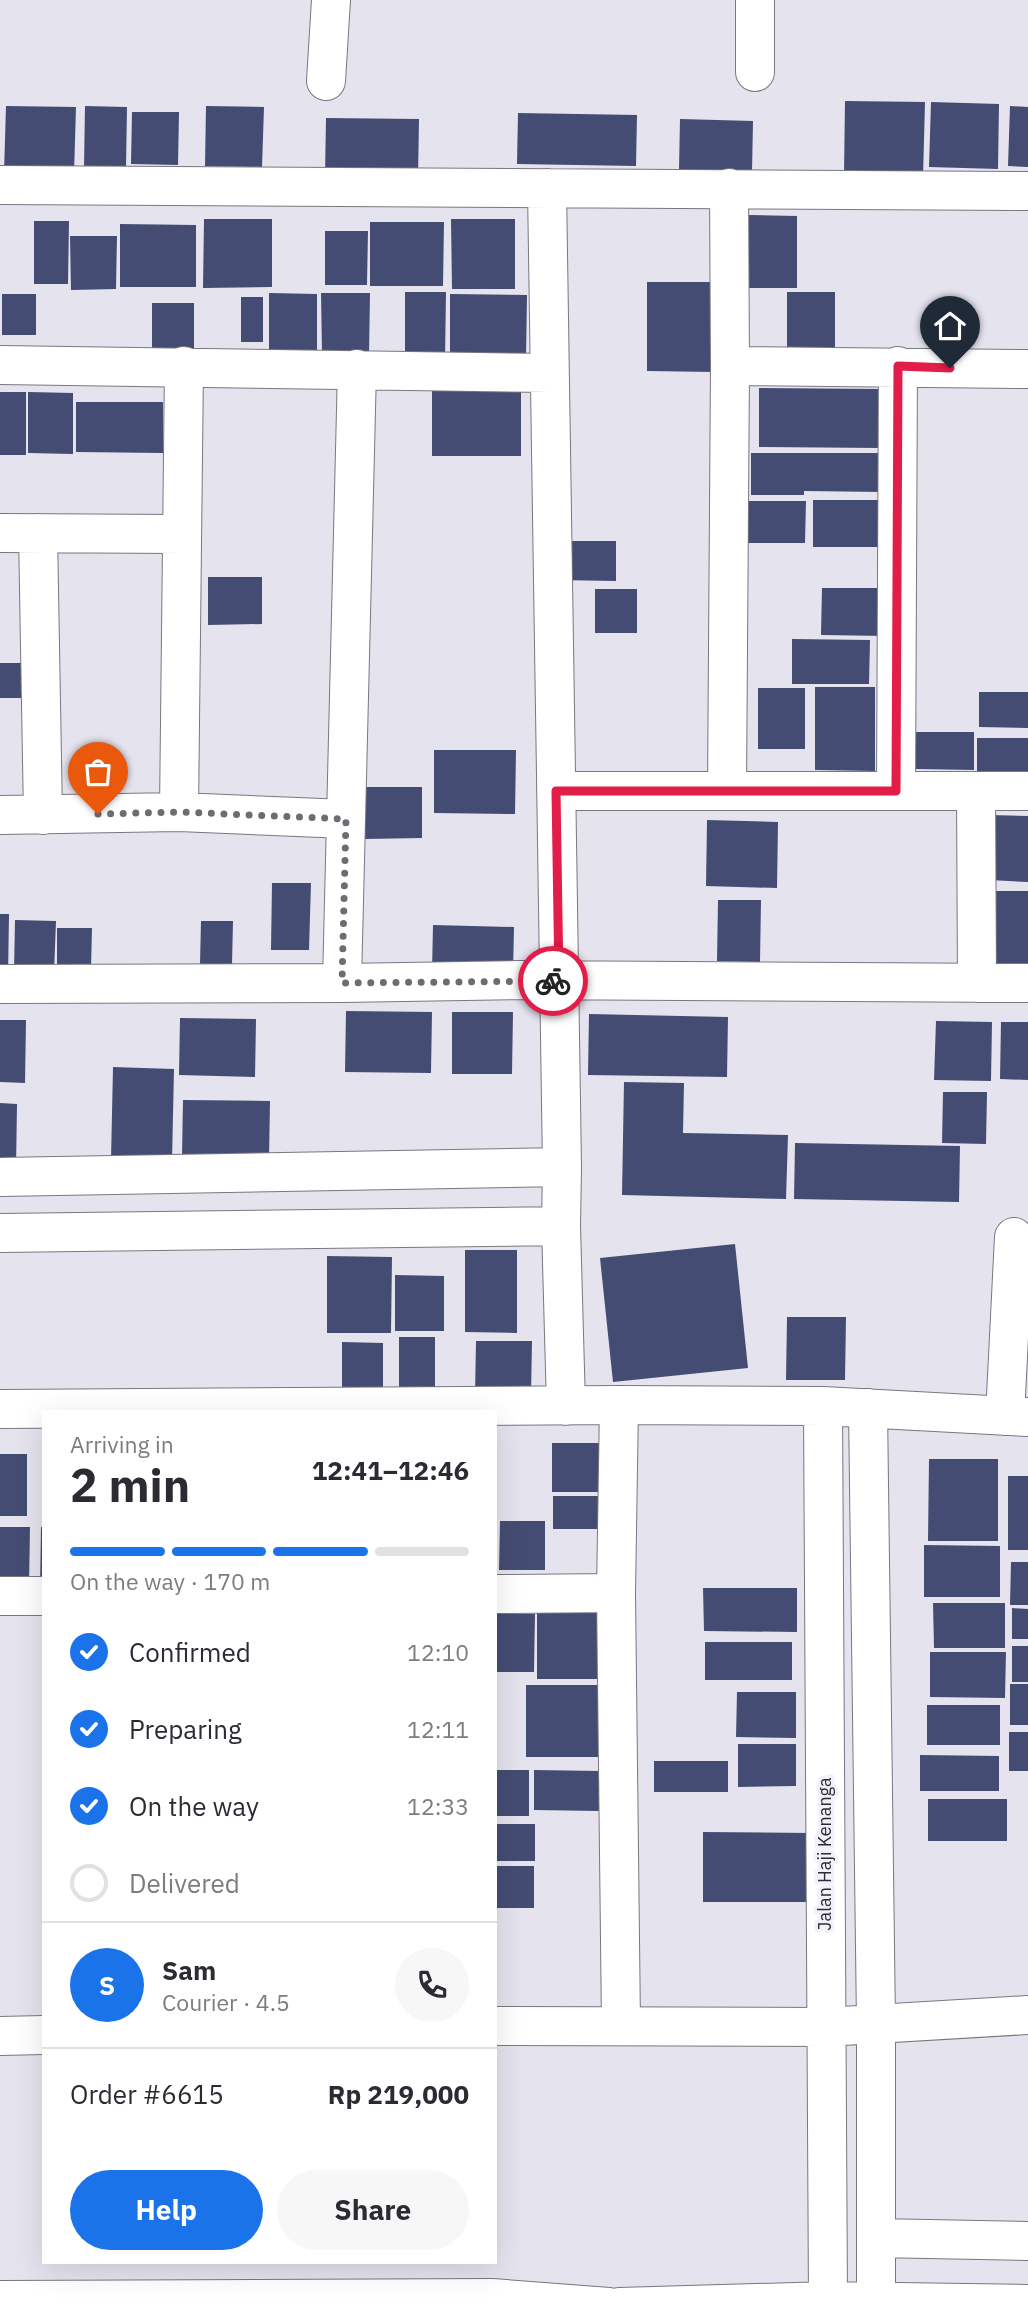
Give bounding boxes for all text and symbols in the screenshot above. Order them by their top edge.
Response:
pin [920,296,980,368]
icon: home [931,307,969,345]
pin [68,742,128,814]
icon: bag [79,753,117,791]
courier [518,946,588,1016]
icon: bike [534,962,572,1000]
text: Arriving in [70,1429,174,1459]
text: 12:41–12:46 [312,1453,469,1487]
text: 2 min [70,1455,190,1515]
text: On the way · 170 m [70,1566,270,1596]
icon: check [70,1633,108,1671]
text: Confirmed [129,1635,251,1669]
text: 12:10 [407,1637,469,1667]
icon: check [70,1710,108,1748]
text: Preparing [129,1712,242,1746]
text: 12:11 [407,1714,469,1744]
street label: Jalan Haji Kenanga [813,1777,836,1931]
icon: check [70,1787,108,1825]
text: On the way [129,1789,259,1823]
text: 12:33 [407,1791,469,1821]
text: Delivered [129,1866,240,1900]
button: phone [395,1948,469,2022]
text: Sam [162,1953,216,1987]
text: S [99,1968,115,2002]
text: Courier · 4.5 [162,1987,290,2017]
text: Order #6615 [70,2077,224,2111]
text: Rp 219,000 [328,2077,469,2111]
button: Help [70,2170,263,2250]
button: Share [277,2170,469,2250]

